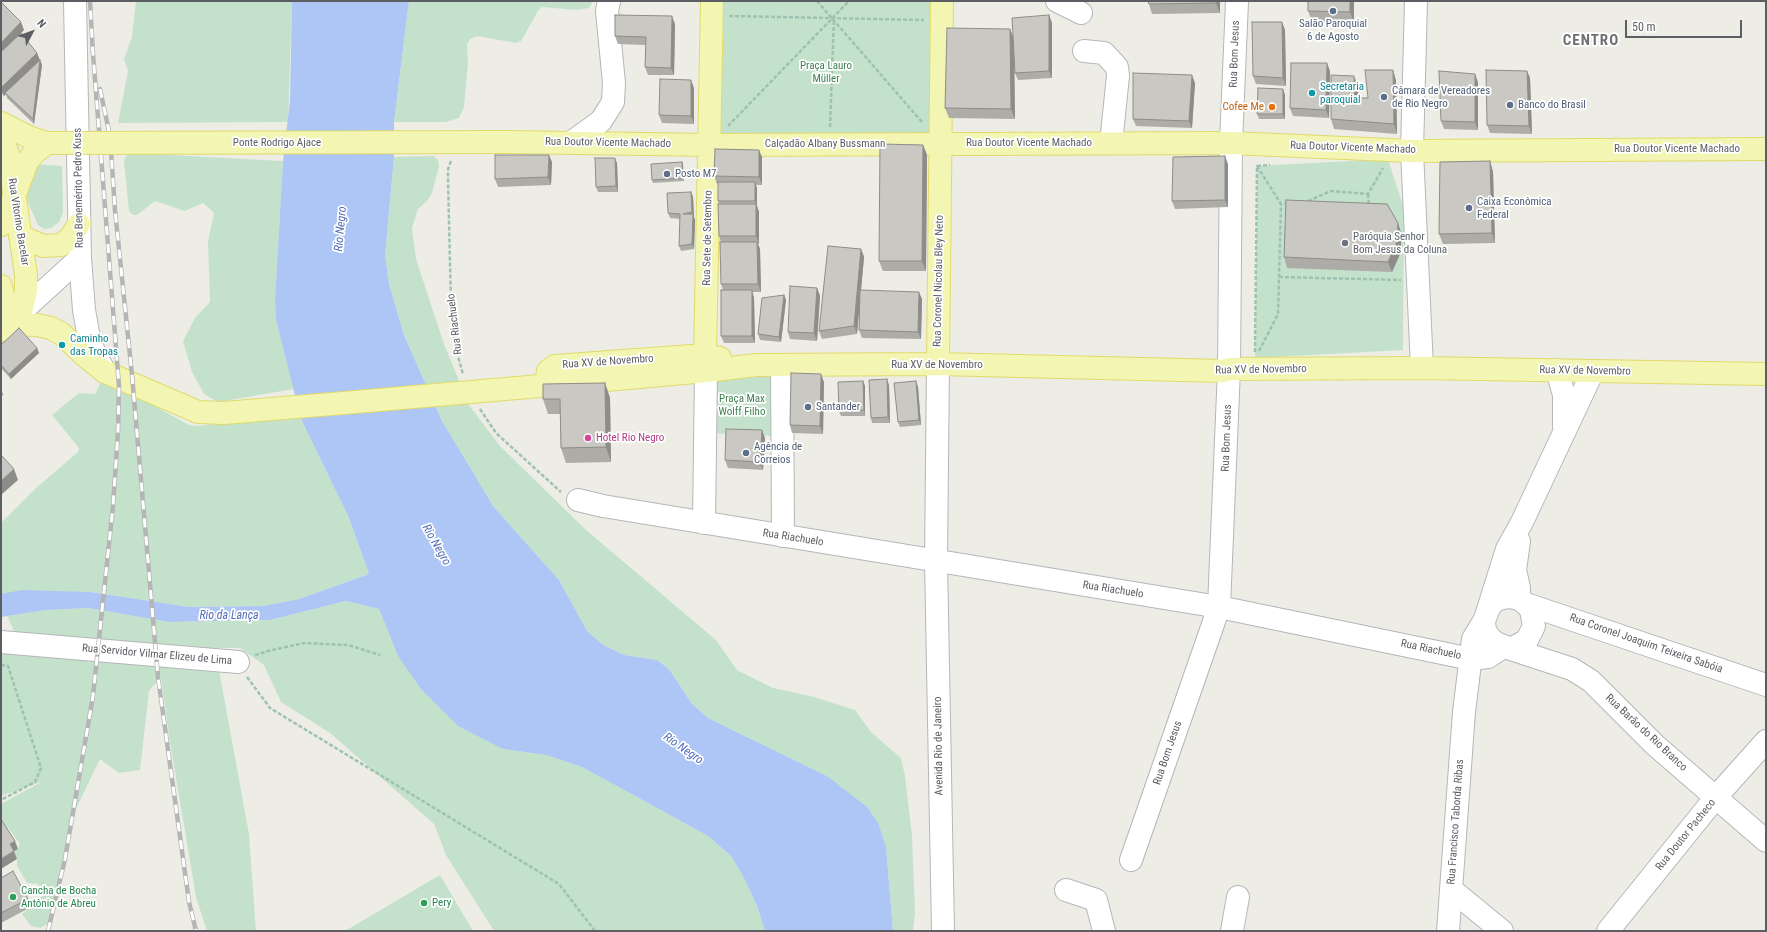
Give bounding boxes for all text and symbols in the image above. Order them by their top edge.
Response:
marker: Salão Paroquial 6 de Agosto [1328,6,1338,16]
north arrow [12,12,52,52]
scale bar [1627,12,1744,38]
text: N [34,17,49,31]
place label: Salão Paroquial 6 de Agosto [1299,17,1367,43]
street label: Rua Bom Jesus [1227,20,1243,88]
text: 50 m [1632,20,1656,34]
district label: CENTRO [1563,32,1619,50]
park label: Praça Lauro Müller [800,59,852,85]
place label: Secretaria paroquial [1320,80,1364,106]
place label: Câmara de Vereadores de Rio Negro [1392,84,1490,110]
marker: Secretaria paroquial [1307,88,1317,98]
marker: Câmara de Vereadores de Rio Negro [1379,92,1389,102]
place label: Banco do Brasil [1518,98,1586,112]
place label: Cofee Me [1223,100,1264,114]
marker: Banco do Brasil [1505,100,1515,110]
marker: Cofee Me [1267,102,1277,112]
street label: Rua Benemérito Pedro Kuss [71,128,87,248]
street label: Rua Doutor Vicente Machado [545,135,671,151]
street label: Ponte Rodrigo Ajace [233,136,321,150]
street label: Rua Doutor Vicente Machado [966,136,1092,150]
street label: Calçadão Albany Bussmann [765,137,885,151]
street label: Rua Doutor Vicente Machado [1290,139,1416,157]
street label: Rua Doutor Vicente Machado [1614,142,1740,156]
place label: Posto M7 [675,167,716,181]
marker: Posto M7 [662,169,672,179]
street label: Rua Vitorino Bacelar [5,177,31,267]
street label: Rua Sete de Setembro [701,190,715,286]
place label: Caixa Econômica Federal [1477,195,1552,221]
marker: Caixa Econômica Federal [1464,203,1474,213]
water label: Rio Negro [332,206,350,252]
street label: Rua Coronel Nicolau Bley Neto [931,215,947,347]
place label: Paróquia Senhor Bom Jesus da Coluna [1353,230,1447,256]
marker: Paróquia Senhor Bom Jesus da Coluna [1340,238,1350,248]
street label: Rua Riachuelo [445,293,465,355]
place label: Caminho das Tropas [70,332,118,358]
marker: Caminho das Tropas [57,340,67,350]
street label: Rua XV de Novembro [562,352,654,372]
street label: Rua XV de Novembro [891,358,983,372]
street label: Rua XV de Novembro [1215,363,1307,377]
street label: Rua XV de Novembro [1539,364,1631,378]
park label: Praça Max Wolff Filho [719,392,765,418]
place label: Santander [816,400,860,414]
marker: Santander [803,402,813,412]
street label: Rua Bom Jesus [1219,404,1235,472]
place label: Hotel Rio Negro [596,431,664,445]
marker: Hotel Rio Negro [583,433,593,443]
place label: Agência de Correios [754,440,802,466]
marker: Agência de Correios [741,448,751,458]
water label: Rio Negro [418,522,454,568]
street label: Rua Riachuelo [762,527,824,549]
street label: Rua Riachuelo [1082,579,1144,601]
water label: Rio da Lança [199,609,259,623]
street label: Rua Coronel Joaquim Teixeira Sabóia [1568,612,1724,676]
street label: Rua Riachuelo [1400,637,1462,663]
street label: Rua Servidor Vilmar Elizeu de Lima [81,642,233,668]
street label: Rua Barão do Rio Branco [1602,692,1690,774]
street label: Avenida Rio de Janeiro [932,696,946,796]
street label: Rua Bom Jesus [1151,719,1185,787]
water label: Rio Negro [660,730,706,768]
street label: Rua Francisco Taborda Ribas [1445,759,1467,885]
street label: Rua Doutor Pacheco [1653,797,1719,873]
place label: Cancha de Bocha Antônio de Abreu [21,884,96,910]
marker: Cancha de Bocha Antônio de Abreu [8,892,18,902]
place label: Pery [432,896,451,910]
marker: Pery [419,898,429,908]

